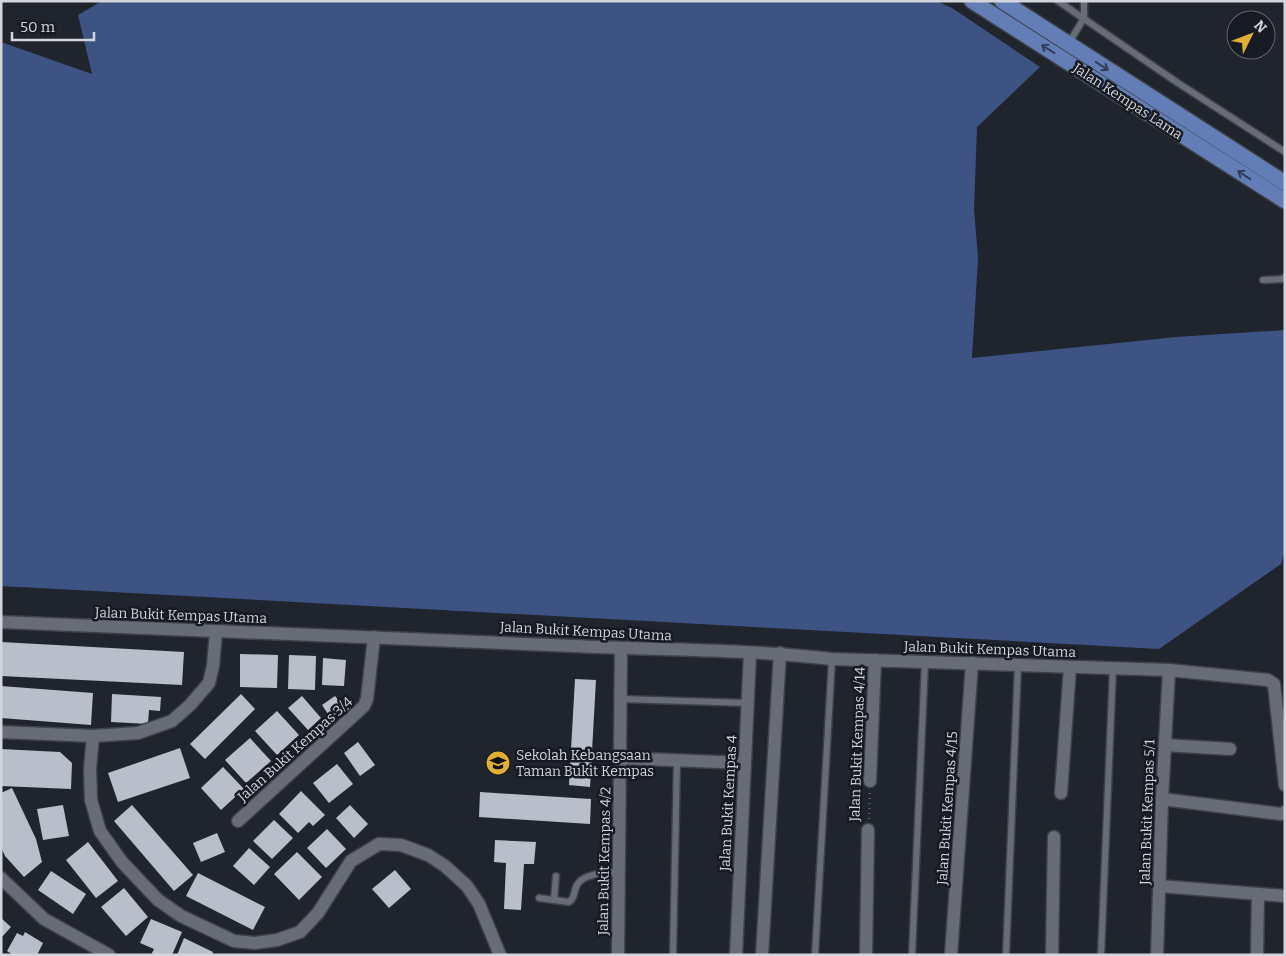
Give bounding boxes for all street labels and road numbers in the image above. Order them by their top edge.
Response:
street label: Jalan Kempas Lama [1069,59,1186,143]
street label: Jalan Bukit Kempas Utama [94,604,268,627]
street label: Jalan Bukit Kempas Utama [499,618,673,645]
street label: Jalan Bukit Kempas Utama [903,638,1077,661]
street label: Jalan Bukit Kempas 4/14 [846,666,869,823]
street label: Jalan Bukit Kempas 3/4 [234,693,356,806]
street label: Jalan Bukit Kempas 4/15 [934,731,961,886]
street label: Jalan Bukit Kempas 4 [716,734,741,873]
street label: Jalan Bukit Kempas 5/1 [1136,739,1159,886]
street label: Jalan Bukit Kempas 4/2 [595,787,614,936]

